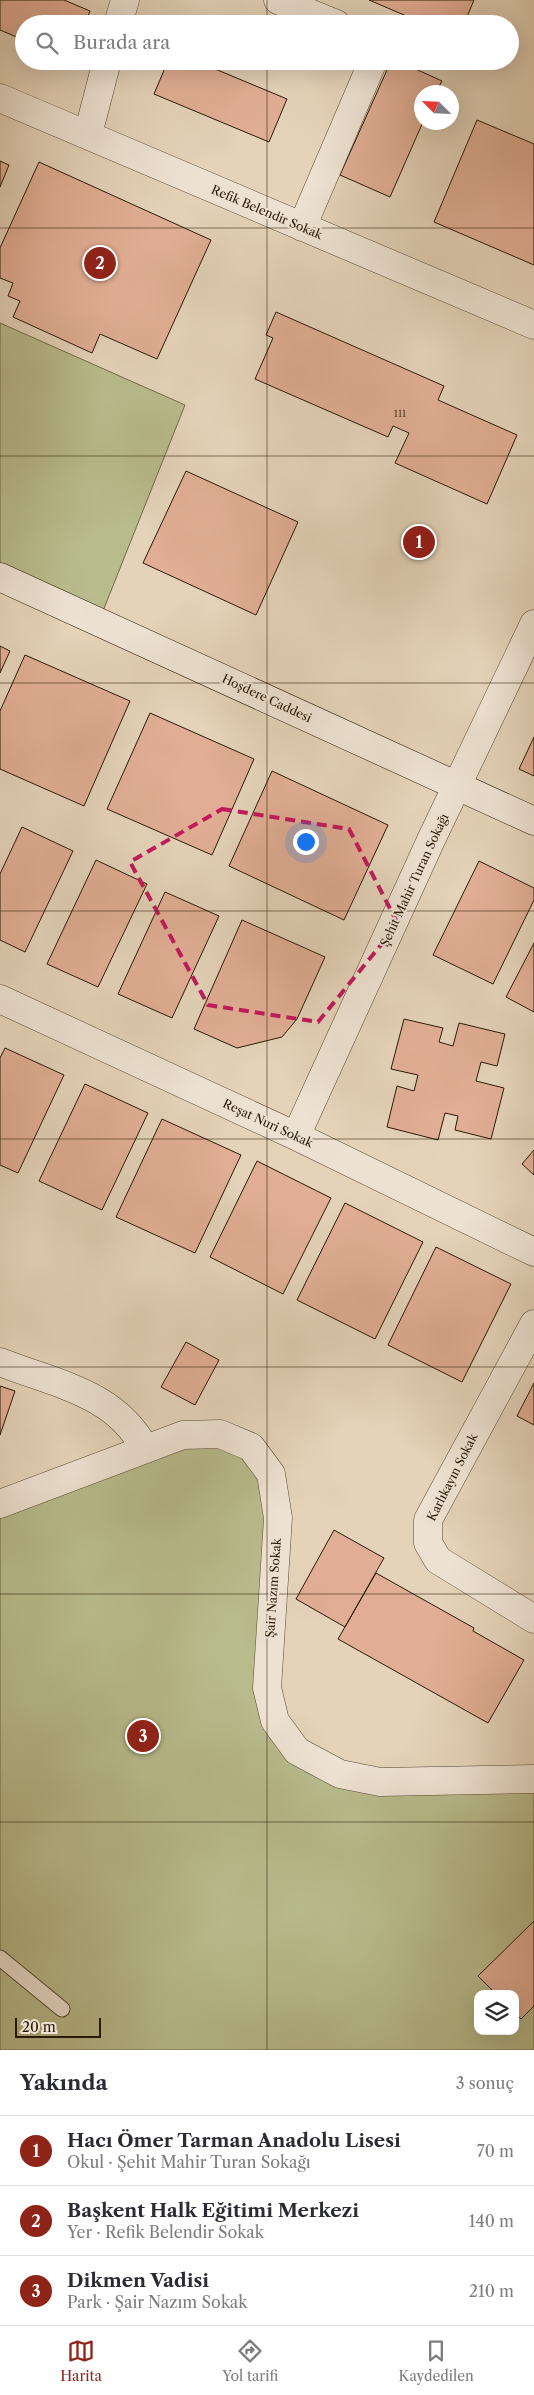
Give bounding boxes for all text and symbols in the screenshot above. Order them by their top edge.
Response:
search box [15,15,519,70]
icon: search [33,29,61,57]
text: Burada ara [73,31,170,54]
north arrow [414,85,459,130]
street label: Refik Belendir Sokak [209,182,326,243]
pin: 2 [84,244,116,282]
house number: 111 [394,407,407,420]
pin: 1 [403,523,435,561]
street label: Hoşdere Caddesi [220,671,315,725]
street label: Şehit Mahir Turan Sokağı [377,811,452,949]
your location [293,829,319,855]
street label: Reşat Nuri Sokak [220,1096,316,1151]
street label: Karlıkayın Sokak [423,1430,481,1523]
street label: Şair Nazım Sokak [262,1537,284,1638]
pin: 3 [127,1717,159,1755]
map controls [474,1990,519,2035]
button: layers [474,1990,519,2035]
scale bar [15,2015,101,2038]
text: 20 m [22,2018,56,2036]
text: Yakında [20,2070,108,2095]
text: 3 sonuç [456,2073,514,2093]
text: Hacı Ömer Tarman Anadolu Lisesi [67,2129,401,2152]
text: 1 [32,2141,40,2161]
text: 70 m [477,2141,514,2161]
text: Okul · Şehit Mahir Turan Sokağı [67,2152,311,2172]
text: Başkent Halk Eğitimi Merkezi [67,2199,359,2222]
text: 2 [31,2211,41,2231]
text: 140 m [469,2211,514,2231]
text: Yer · Refik Belendir Sokak [67,2222,264,2242]
text: Dikmen Vadisi [67,2269,209,2292]
text: 3 [31,2281,41,2301]
text: 210 m [469,2281,514,2301]
text: Park · Şair Nazım Sokak [67,2292,248,2312]
tab: Harita [60,2337,102,2385]
tab: Yol tarifi [222,2337,278,2385]
tab: Kaydedilen [399,2337,474,2385]

